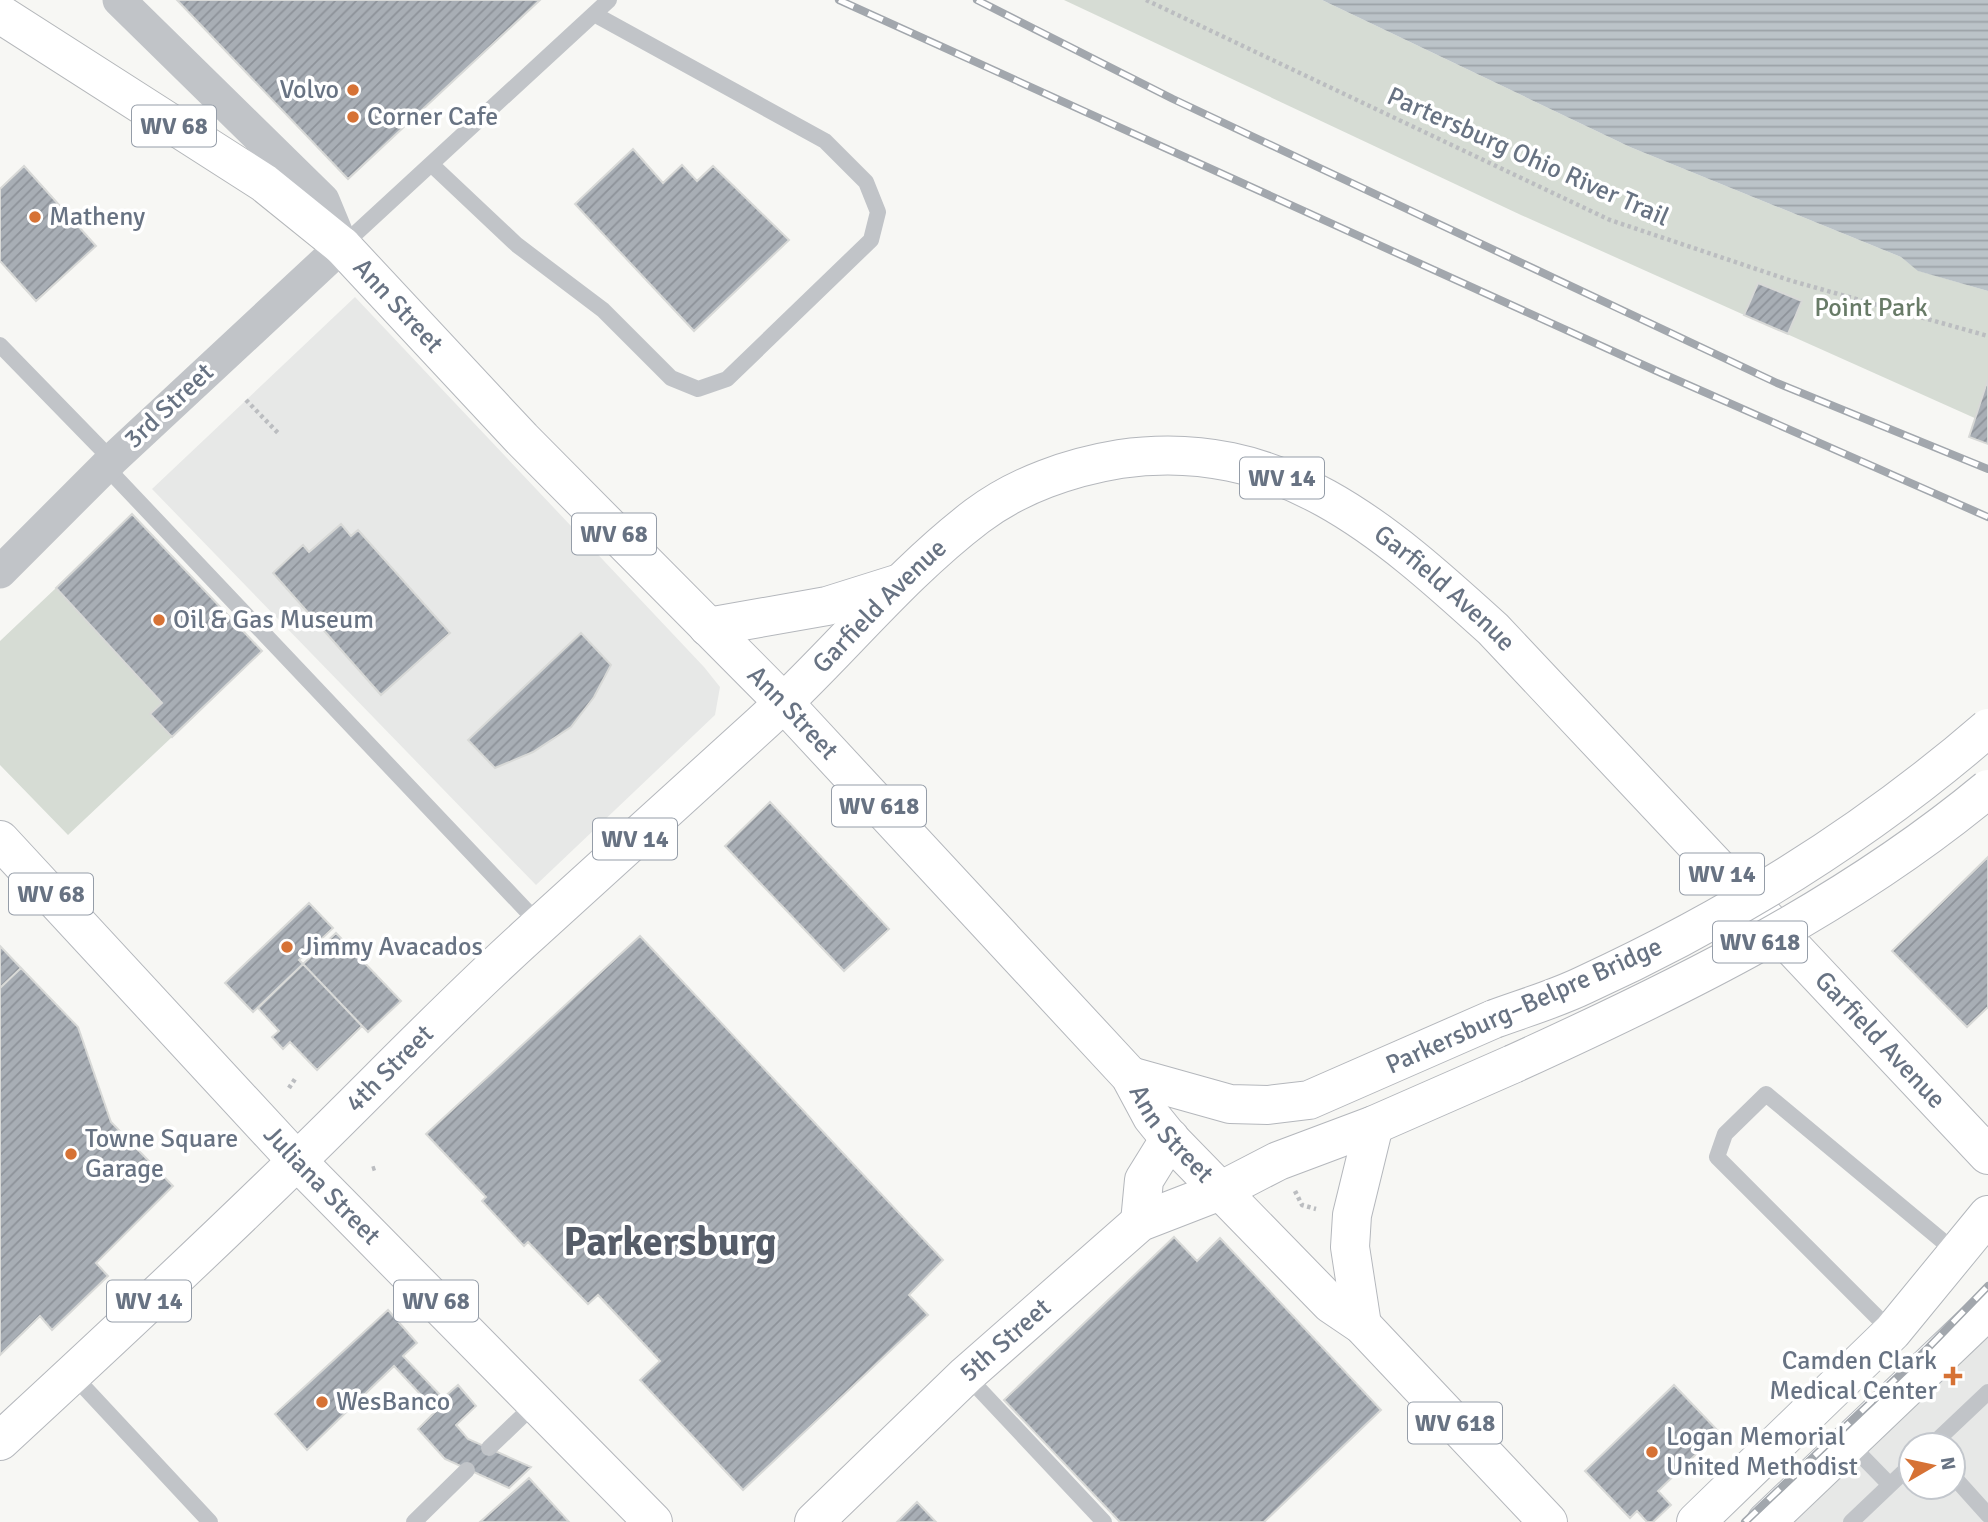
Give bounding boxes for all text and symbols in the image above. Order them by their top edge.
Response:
place label: Volvo [279,74,339,106]
street label: Partersburg Ohio River Trail [1382,80,1674,234]
marker: Volvo [345,82,361,98]
place label: Corner Cafe [367,101,498,133]
road number: WV 68 [132,106,216,146]
marker: Corner Cafe [345,109,361,125]
place label: Matheny [49,201,145,233]
marker: Matheny [27,209,43,225]
street label: Ann Street [346,252,450,360]
park label: Point Park [1814,292,1928,324]
street label: 3rd Street [118,357,220,455]
road number: WV 14 [1240,458,1324,499]
road number: WV 68 [572,514,656,554]
street label: Garfield Avenue [1368,518,1522,658]
street label: Garfield Avenue [806,532,953,680]
place label: Oil & Gas Museum [173,604,374,636]
marker: Oil & Gas Museum [151,612,167,628]
street label: Ann Street [740,659,845,767]
road number: WV 618 [832,786,926,826]
road number: WV 14 [593,818,677,860]
road number: WV 14 [1680,854,1764,894]
road number: WV 68 [9,874,93,914]
road number: WV 618 [1713,922,1807,962]
place label: Jimmy Avacados [301,931,483,963]
street label: Parkersburg–Belpre Bridge [1381,931,1667,1081]
marker: Jimmy Avacados [279,939,295,955]
street label: Garfield Avenue [1808,965,1952,1116]
street label: 4th Street [339,1018,440,1119]
street label: Ann Street [1122,1079,1220,1190]
street label: Juliana Street [256,1119,387,1252]
place label: Towne Square Garage [85,1123,238,1185]
marker: Towne Square Garage [63,1146,79,1162]
district label: Parkersburg [563,1217,777,1267]
road number: WV 14 [107,1280,191,1322]
road number: WV 68 [394,1280,478,1322]
street label: 5th Street [953,1292,1058,1389]
place label: Camden Clark Medical Center [1769,1345,1937,1407]
marker: Camden Clark Medical Center [1943,1366,1963,1386]
place label: WesBanco [336,1386,450,1418]
marker: WesBanco [314,1394,330,1410]
road number: WV 618 [1408,1402,1502,1443]
place label: Logan Memorial United Methodist [1666,1421,1858,1483]
north arrow [1897,1431,1967,1501]
marker: Logan Memorial United Methodist [1644,1444,1660,1460]
text: N [1935,1455,1961,1472]

